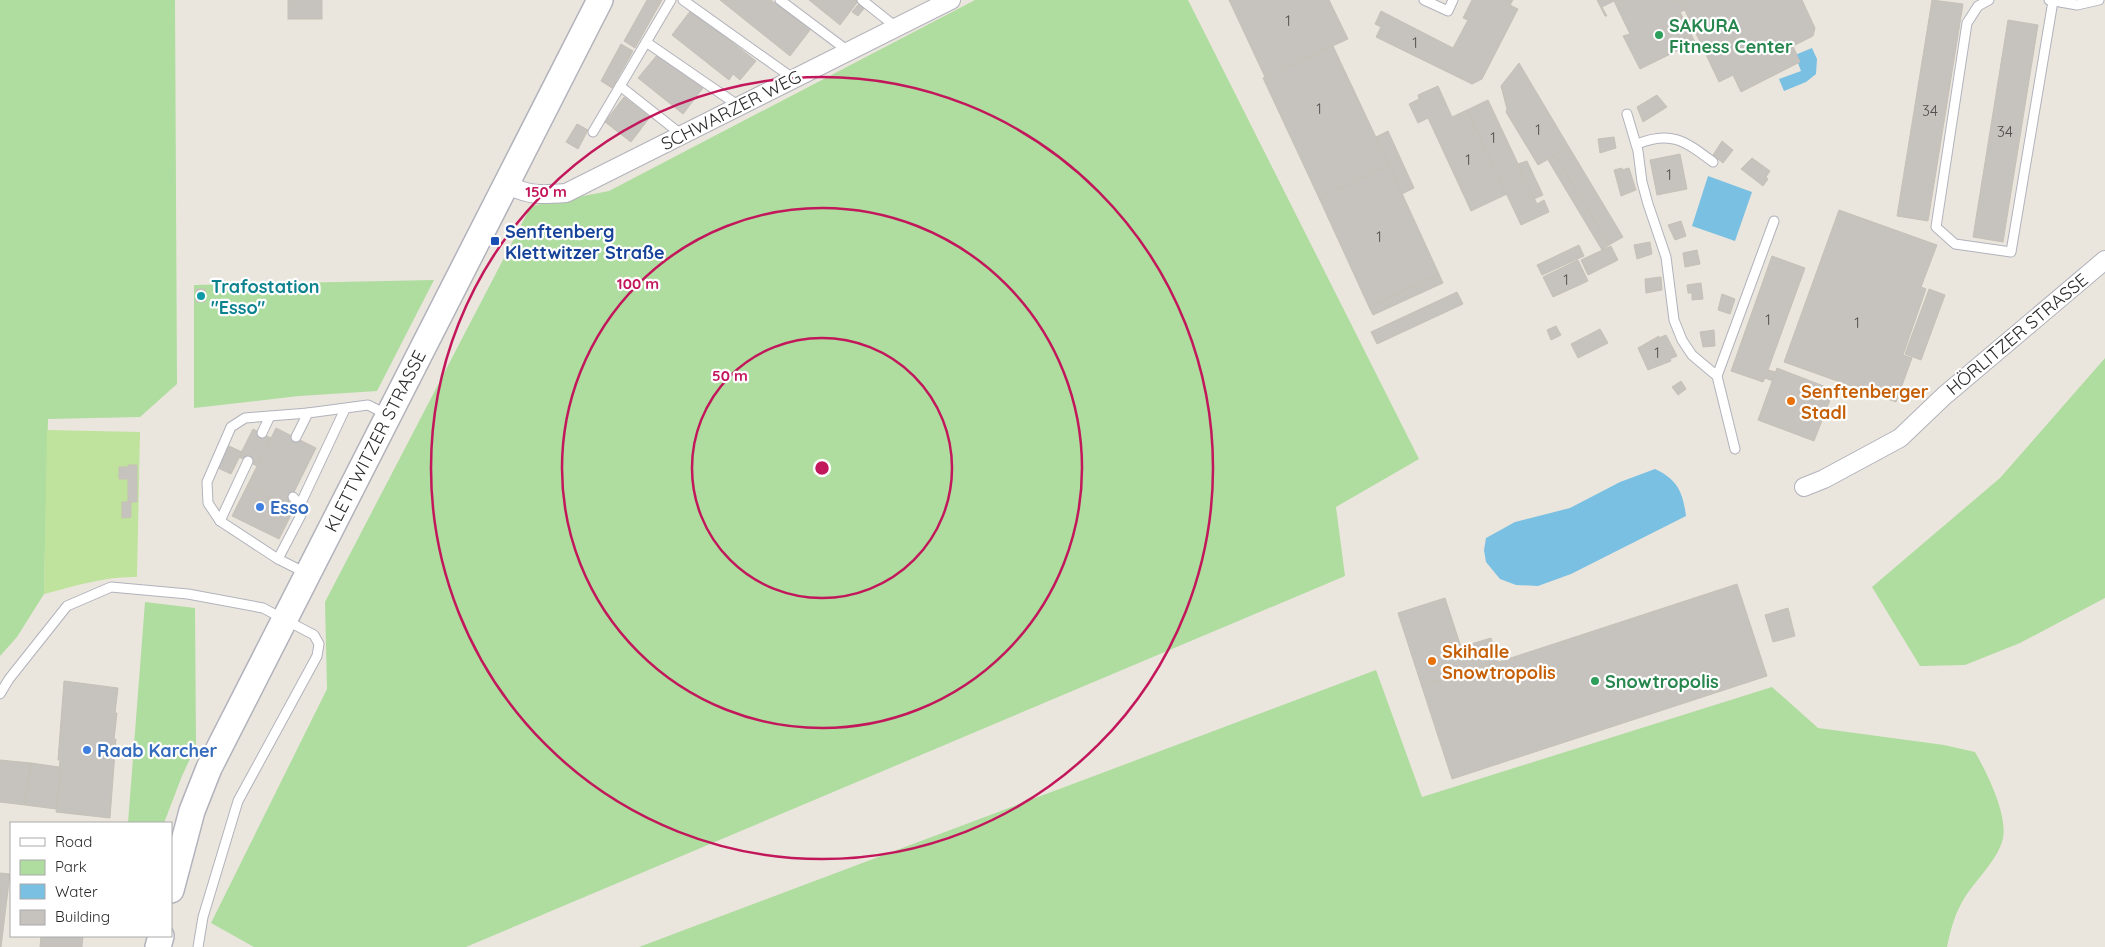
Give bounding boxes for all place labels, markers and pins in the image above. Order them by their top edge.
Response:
place label: SAKURA Fitness Center [1669,14,1793,58]
marker: SAKURA Fitness Center [1653,29,1665,41]
place label: Senftenberg Klettwitzer Straße [505,220,665,264]
marker: Senftenberg Klettwitzer Straße [489,235,501,247]
place label: Trafostation "Esso" [211,275,320,319]
marker: Trafostation "Esso" [195,290,207,302]
place label: Senftenberger Stadl [1801,380,1929,424]
marker: Senftenberger Stadl [1785,395,1797,407]
centre of rings [813,459,831,477]
place label: Esso [270,496,309,519]
marker: Esso [254,501,266,513]
place label: Skihalle Snowtropolis [1442,640,1556,684]
marker: Skihalle Snowtropolis [1426,655,1438,667]
place label: Snowtropolis [1605,670,1719,693]
marker: Snowtropolis [1589,675,1601,687]
place label: Raab Karcher [97,739,218,762]
marker: Raab Karcher [81,744,93,756]

